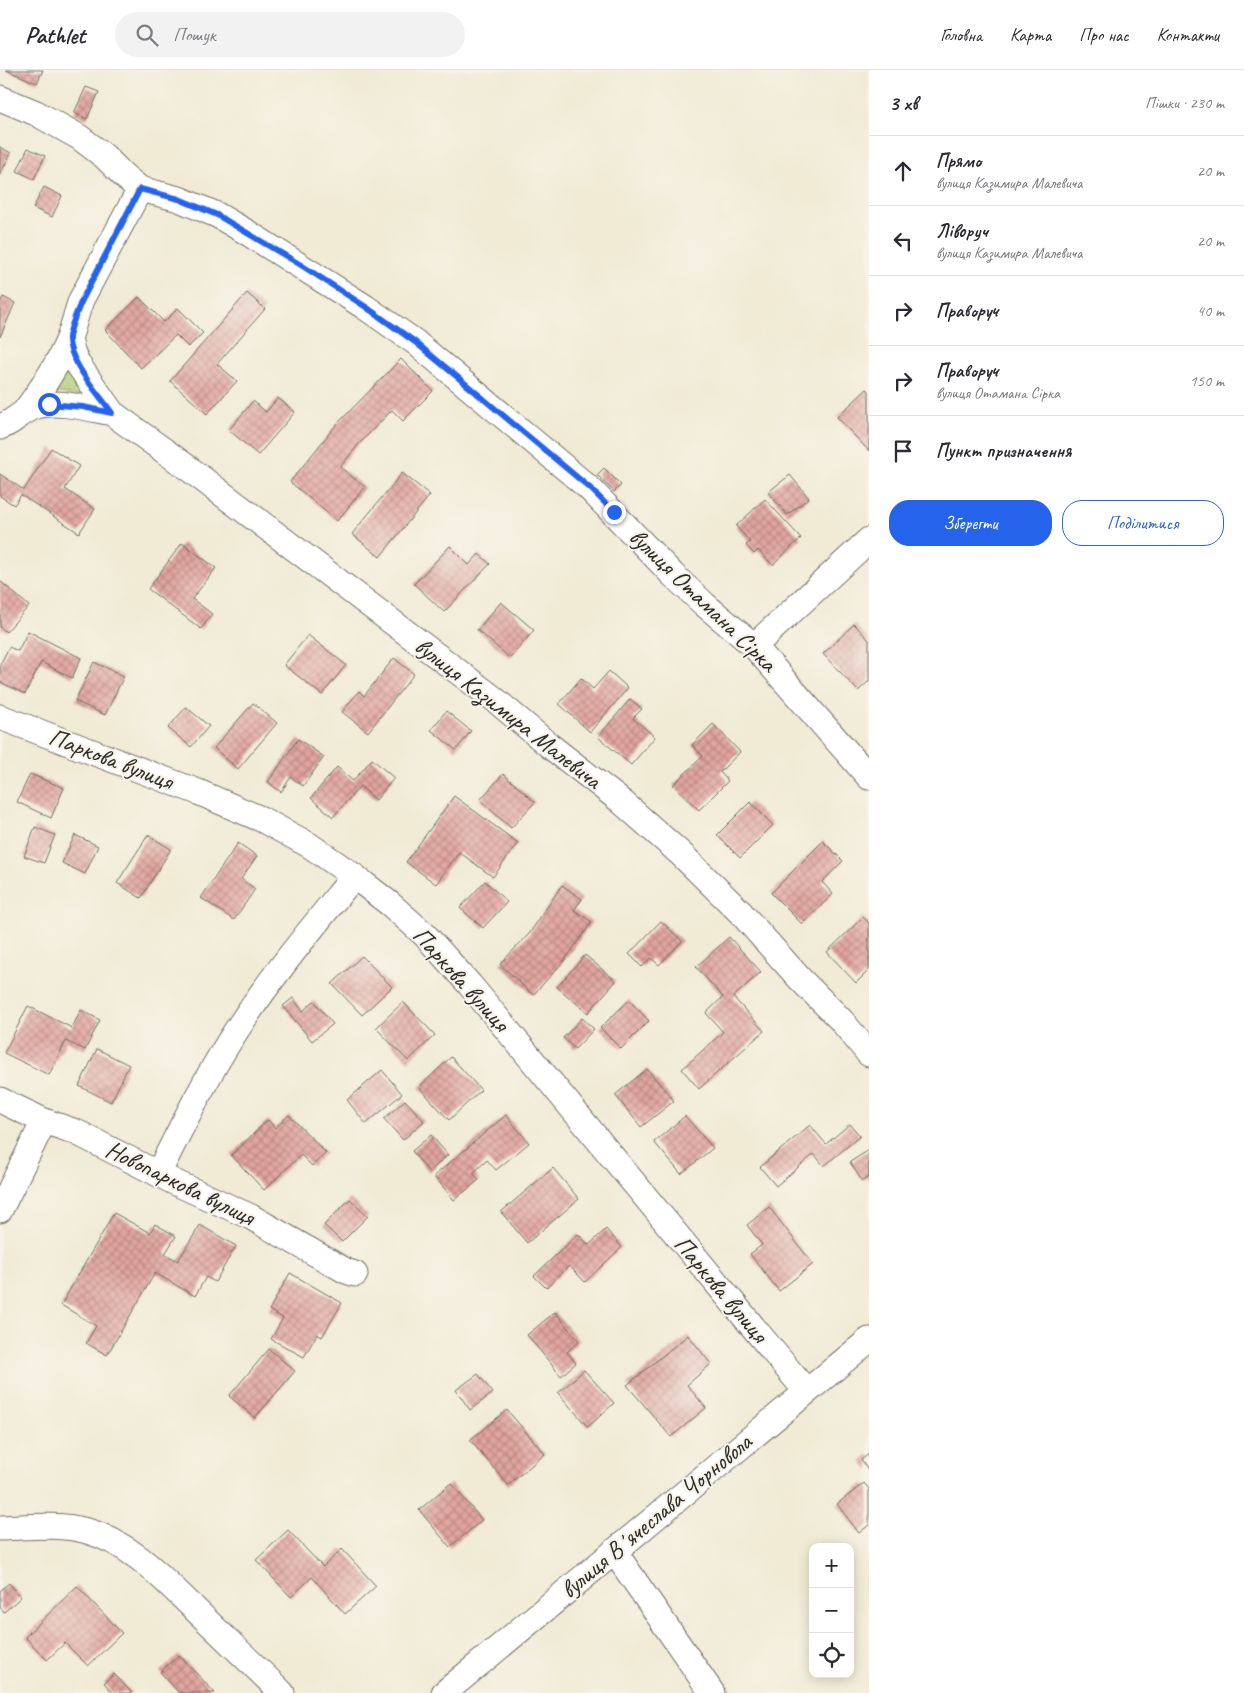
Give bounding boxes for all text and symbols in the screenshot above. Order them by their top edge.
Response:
search box [115,12,465,57]
text: Pathlet [25,20,85,50]
icon: search [133,21,161,49]
text: Пошук [173,23,216,47]
text: Головна [940,24,982,46]
text: Карта [1010,24,1051,46]
text: Про нас [1079,24,1129,46]
text: Контакти [1157,24,1219,46]
text: 3 хв [889,90,918,116]
text: Пішки · 230 m [1145,93,1224,113]
text: Прямо [936,149,981,173]
icon: ahead [889,157,917,185]
text: 20 m [1197,161,1224,181]
text: вулиця Казимира Малевича [936,173,1082,193]
text: Ліворуч [936,219,988,243]
icon: left [889,227,917,255]
text: 20 m [1197,231,1224,251]
text: вулиця Казимира Малевича [936,243,1082,263]
icon: right [889,297,917,325]
text: Праворуч [936,299,998,323]
text: 40 m [1197,301,1224,321]
text: Праворуч [936,359,998,383]
icon: right [889,367,917,395]
text: 150 m [1190,371,1224,391]
text: вулиця Отамана Сірка [936,383,1060,403]
route start [38,393,61,416]
icon: arrive [889,437,917,465]
text: Пункт призначення [936,439,1071,463]
button: Зберегти [889,500,1052,546]
button: Поділитися [1062,500,1224,546]
route end [603,501,626,524]
street label: вулиця Отамана Сірка [622,521,785,680]
street label: вулиця Казимира Малевича [407,630,610,798]
street label: Паркова вулиця [44,721,180,798]
street label: Паркова вулиця [406,920,518,1040]
street label: Новопаркова вулиця [100,1133,262,1234]
street label: Паркова вулиця [667,1229,777,1351]
street label: вулиця Вʼячеслава Чорновола [554,1425,760,1606]
map controls [809,1543,854,1678]
button: + [809,1543,854,1588]
button: − [809,1588,854,1633]
button: locate [809,1633,854,1678]

